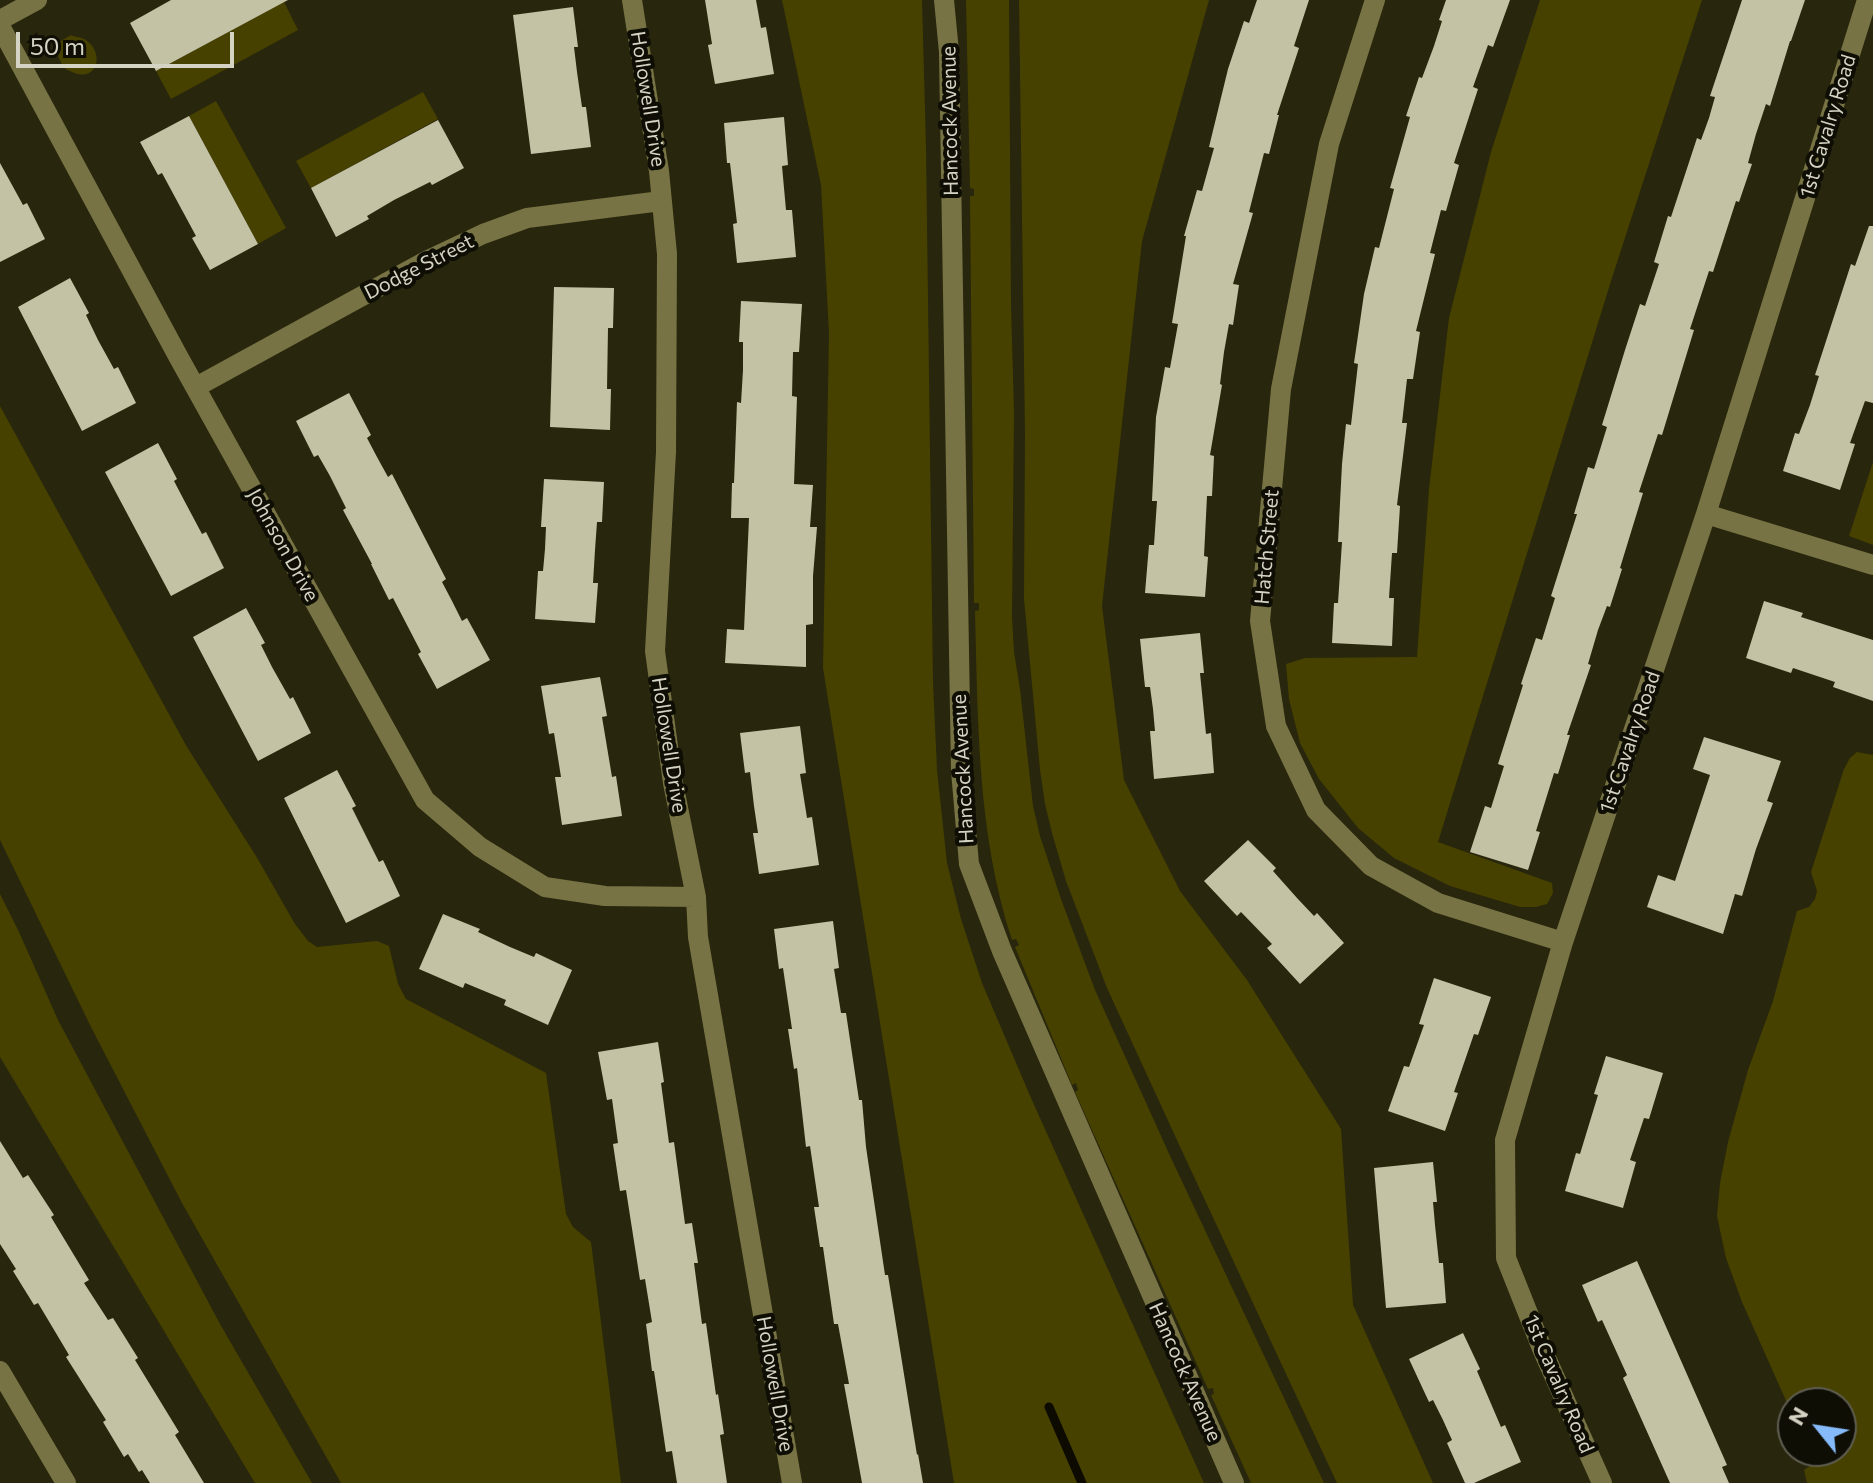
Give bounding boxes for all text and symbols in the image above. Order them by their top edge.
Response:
scale bar [20,16,238,66]
street label: Hollowell Drive [625,29,671,169]
text: 50 m [30,31,85,60]
street label: Hancock Avenue [937,46,963,196]
street label: 1st Cavalry Road [1795,52,1861,200]
street label: Dodge Street [360,229,478,305]
street label: Johnson Drive [242,484,324,606]
street label: Hatch Street [1250,489,1284,605]
street label: 1st Cavalry Road [1595,668,1665,816]
street label: Hollowell Drive [646,675,692,815]
street label: Hancock Avenue [947,693,979,845]
street label: Hancock Avenue [1144,1299,1226,1445]
street label: 1st Cavalry Road [1519,1311,1599,1457]
street label: Hollowell Drive [751,1314,799,1454]
north arrow [1777,1387,1857,1467]
text: N [1782,1402,1813,1430]

